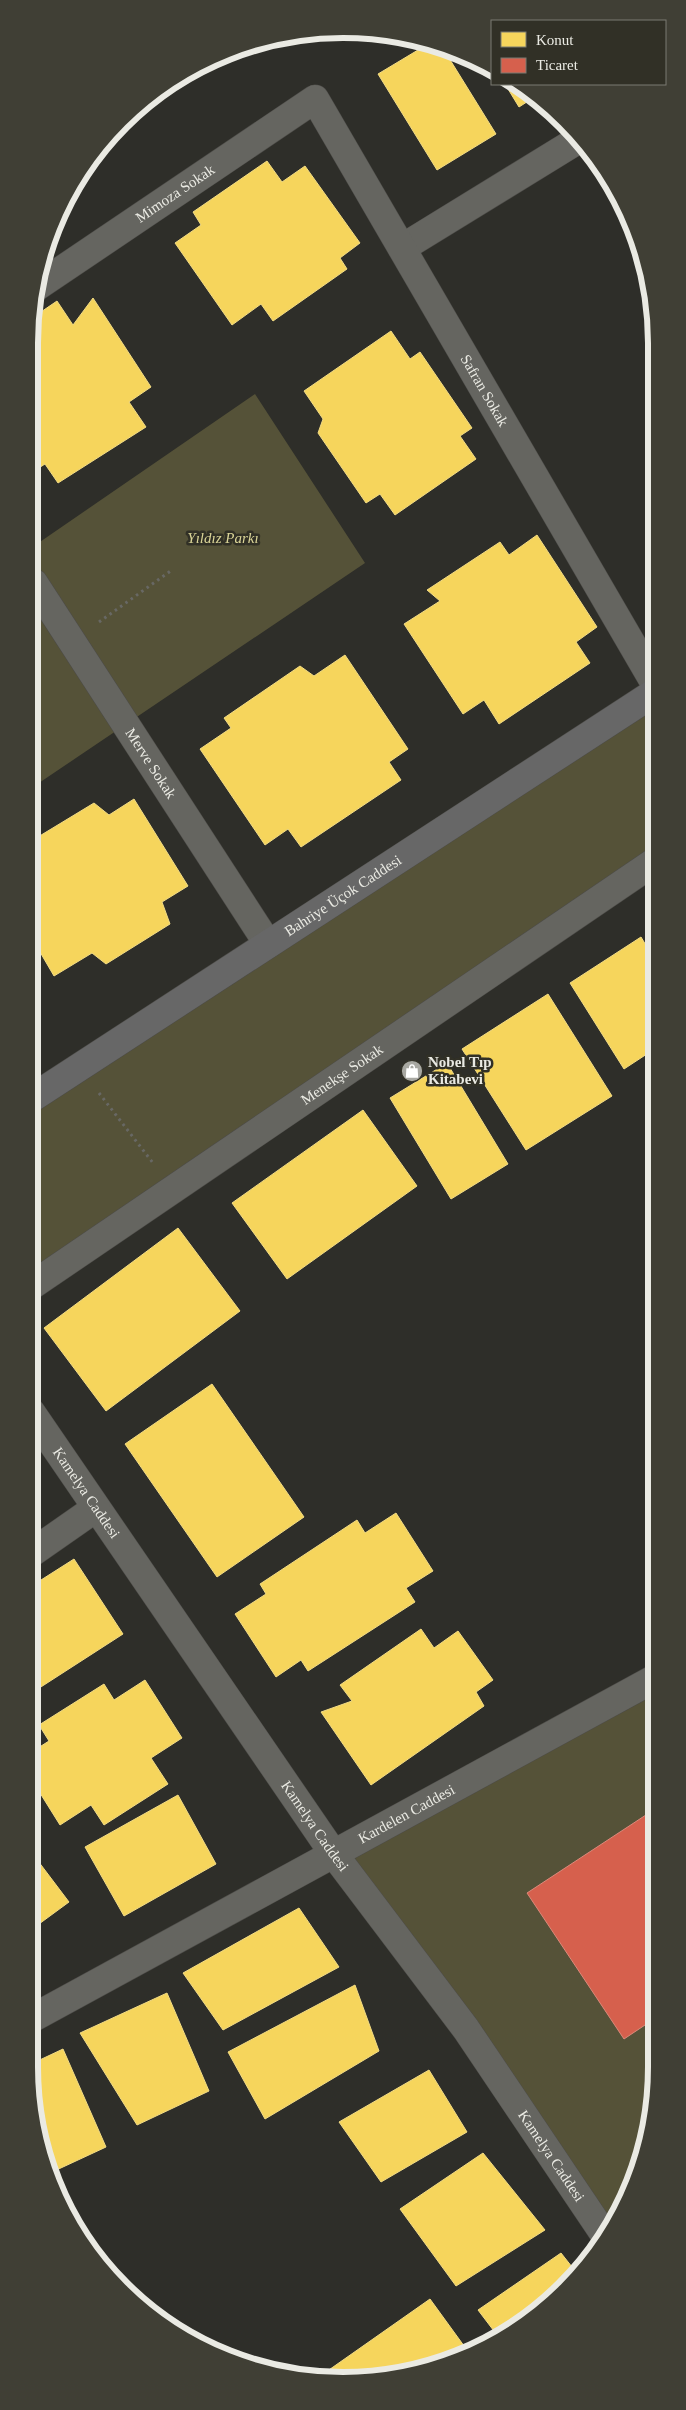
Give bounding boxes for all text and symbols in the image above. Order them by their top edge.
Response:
legend [491,20,666,85]
text: Konut [536,32,574,48]
text: Ticaret [536,57,579,73]
street label: Mimoza Sokak [133,161,218,226]
street label: Safran Sokak [457,352,512,430]
park label: Yıldız Parkı [187,530,259,546]
street label: Merve Sokak [122,725,180,802]
street label: Bahriye Üçok Caddesi [282,852,404,939]
street label: Menekşe Sokak [298,1041,386,1108]
place label: Nobel Tıp Kitabevi [428,1054,492,1087]
shop icon: Nobel Tıp Kitabevi [400,1059,424,1083]
street label: Kamelya Caddesi [50,1444,123,1541]
street label: Kamelya Caddesi [278,1778,352,1874]
street label: Kardelen Caddesi [356,1781,457,1847]
street label: Kamelya Caddesi [515,2107,588,2204]

